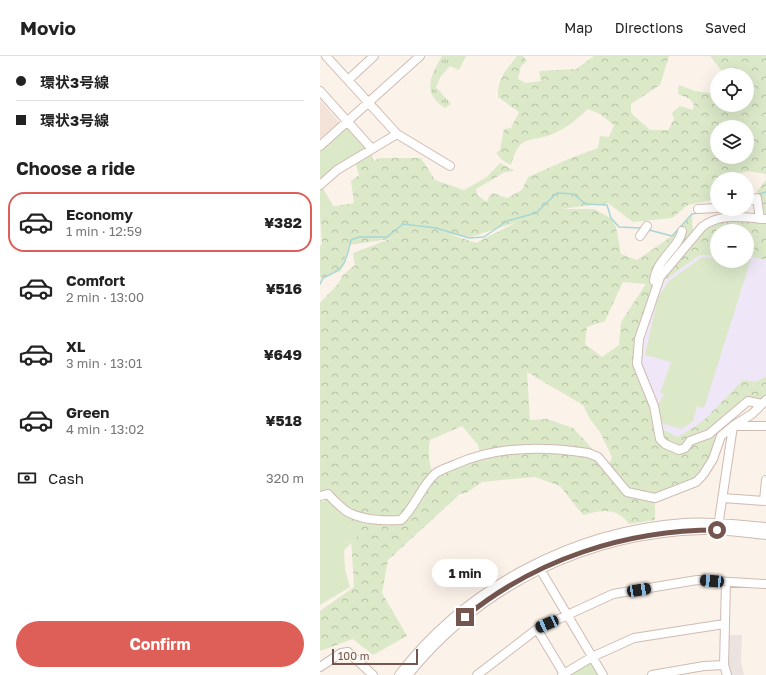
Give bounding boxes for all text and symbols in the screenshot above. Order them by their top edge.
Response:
text: Movio [20,16,76,39]
text: Map [564,19,593,36]
text: Directions [615,19,683,36]
text: Saved [705,19,746,36]
map controls [710,68,754,268]
button: locate [710,68,754,112]
text: 環状3号線 [40,73,109,91]
text: 環状3号線 [40,111,109,129]
button: layers [710,120,754,164]
text: Choose a ride [16,157,135,179]
button: + [710,172,754,216]
icon: car [18,204,54,240]
text: Economy [66,205,133,223]
text: ¥382 [264,213,302,231]
text: 1 min · 12:59 [66,223,142,239]
button: − [710,224,754,268]
icon: car [18,270,54,306]
text: Comfort [66,271,125,289]
text: ¥516 [266,279,302,297]
text: 2 min · 13:00 [66,289,144,305]
icon: car [18,336,54,372]
text: XL [66,337,85,355]
text: ¥649 [264,345,302,363]
text: 3 min · 13:01 [66,355,142,371]
icon: car [18,402,54,438]
text: Green [66,403,109,421]
text: ¥518 [266,411,302,429]
text: 4 min · 13:02 [66,421,144,437]
icon: cash [16,467,38,489]
text: Cash [48,469,84,487]
text: 320 m [266,470,304,486]
route start [708,521,726,539]
callout: 1 min [432,559,498,587]
text: 1 min [449,565,481,581]
car [700,574,724,588]
car [626,582,652,598]
route end [456,608,474,626]
car [534,614,560,634]
button: Confirm [16,621,304,667]
scale bar [332,647,418,666]
text: 100 m [338,649,369,662]

